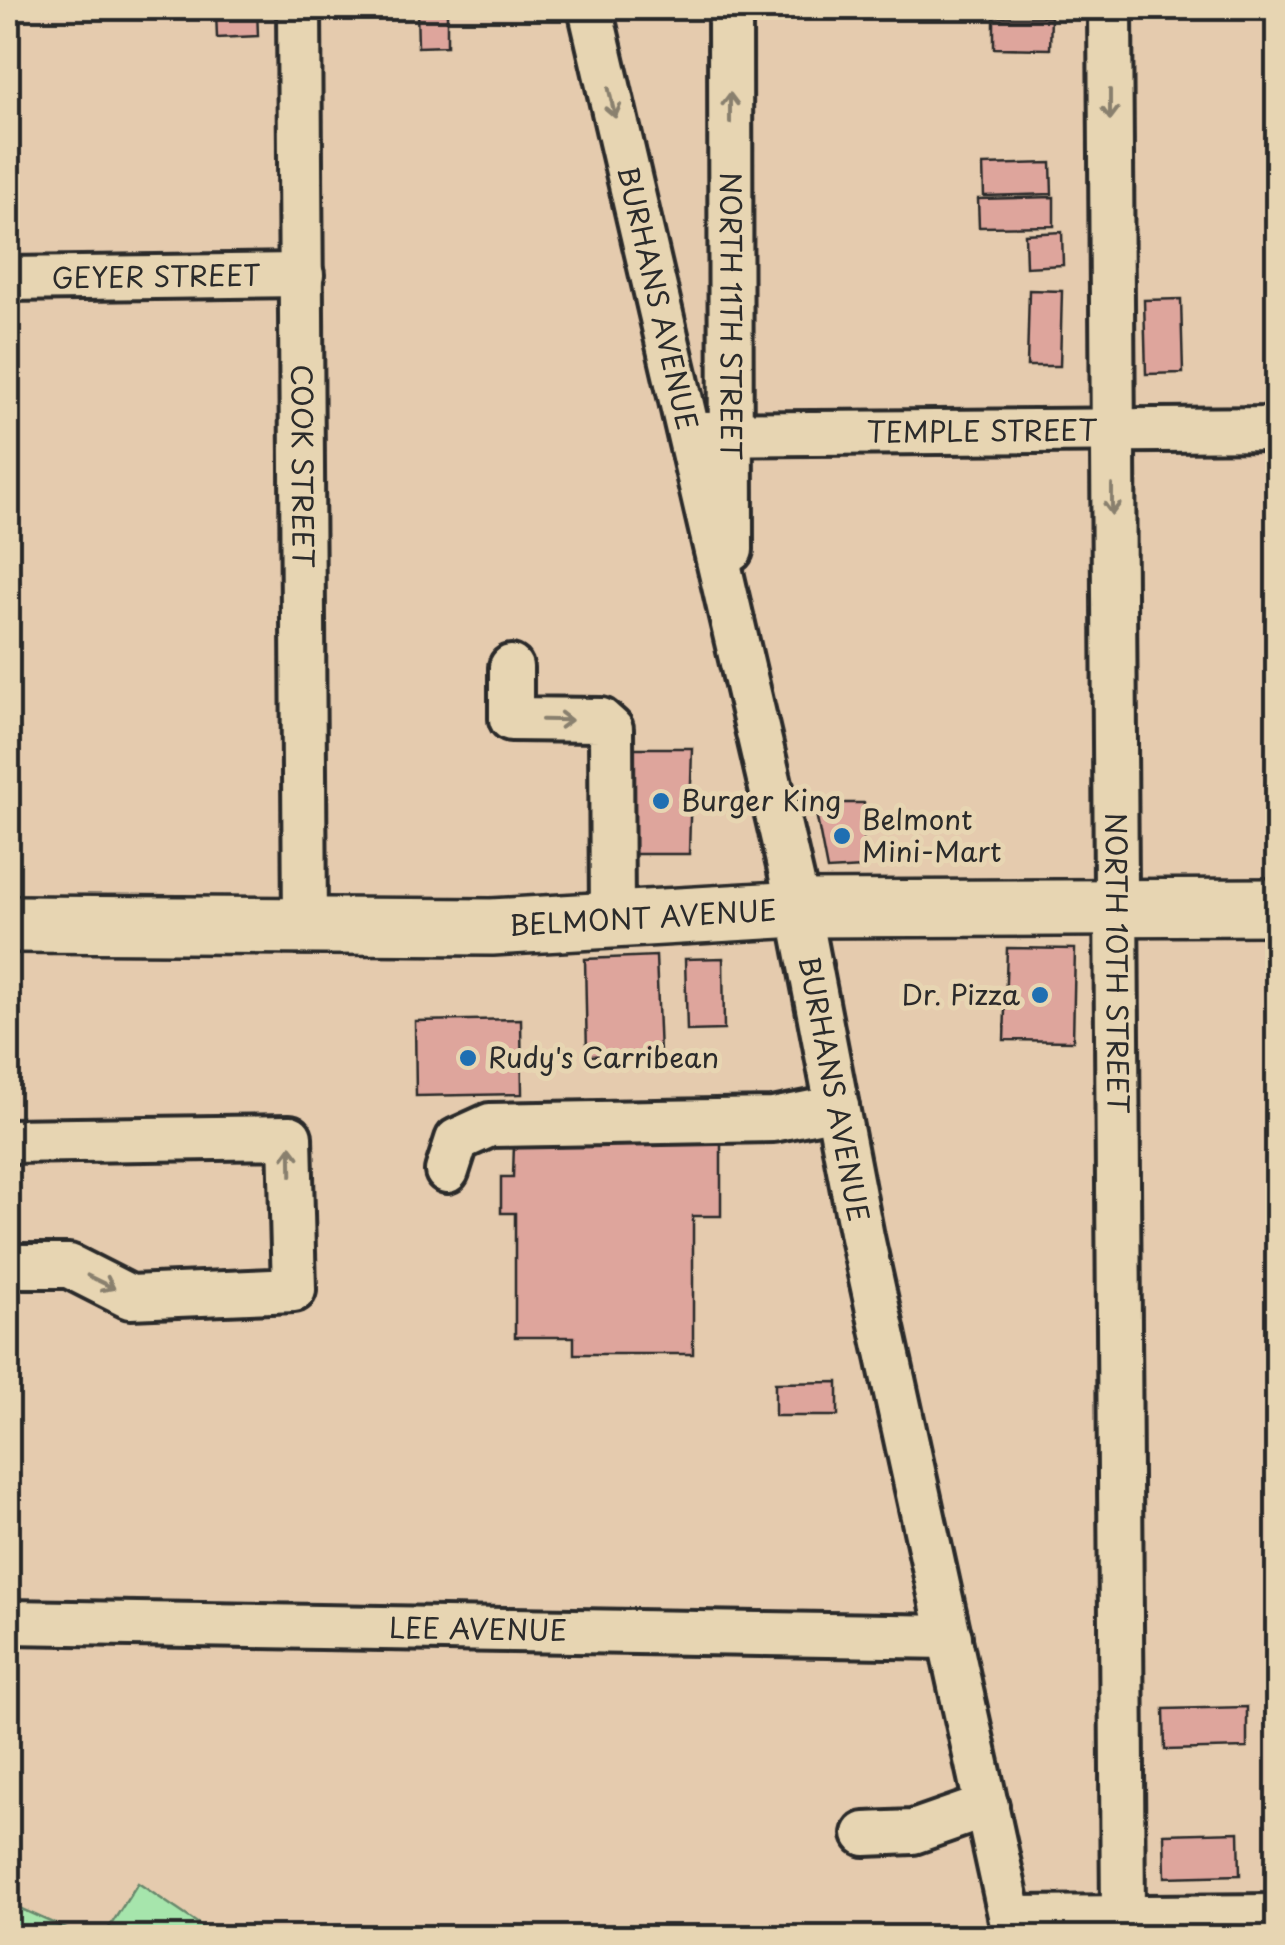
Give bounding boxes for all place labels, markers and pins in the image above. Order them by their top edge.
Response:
place label: Burger King [681,778,841,821]
marker: Burger King [650,790,672,812]
place label: Belmont Mini-Mart [862,797,1001,872]
marker: Belmont Mini-Mart [831,825,853,847]
place label: Dr. Pizza [902,972,1021,1015]
marker: Dr. Pizza [1029,984,1051,1006]
place label: Rudy's Carribean [488,1035,719,1078]
marker: Rudy's Carribean [457,1047,479,1069]

